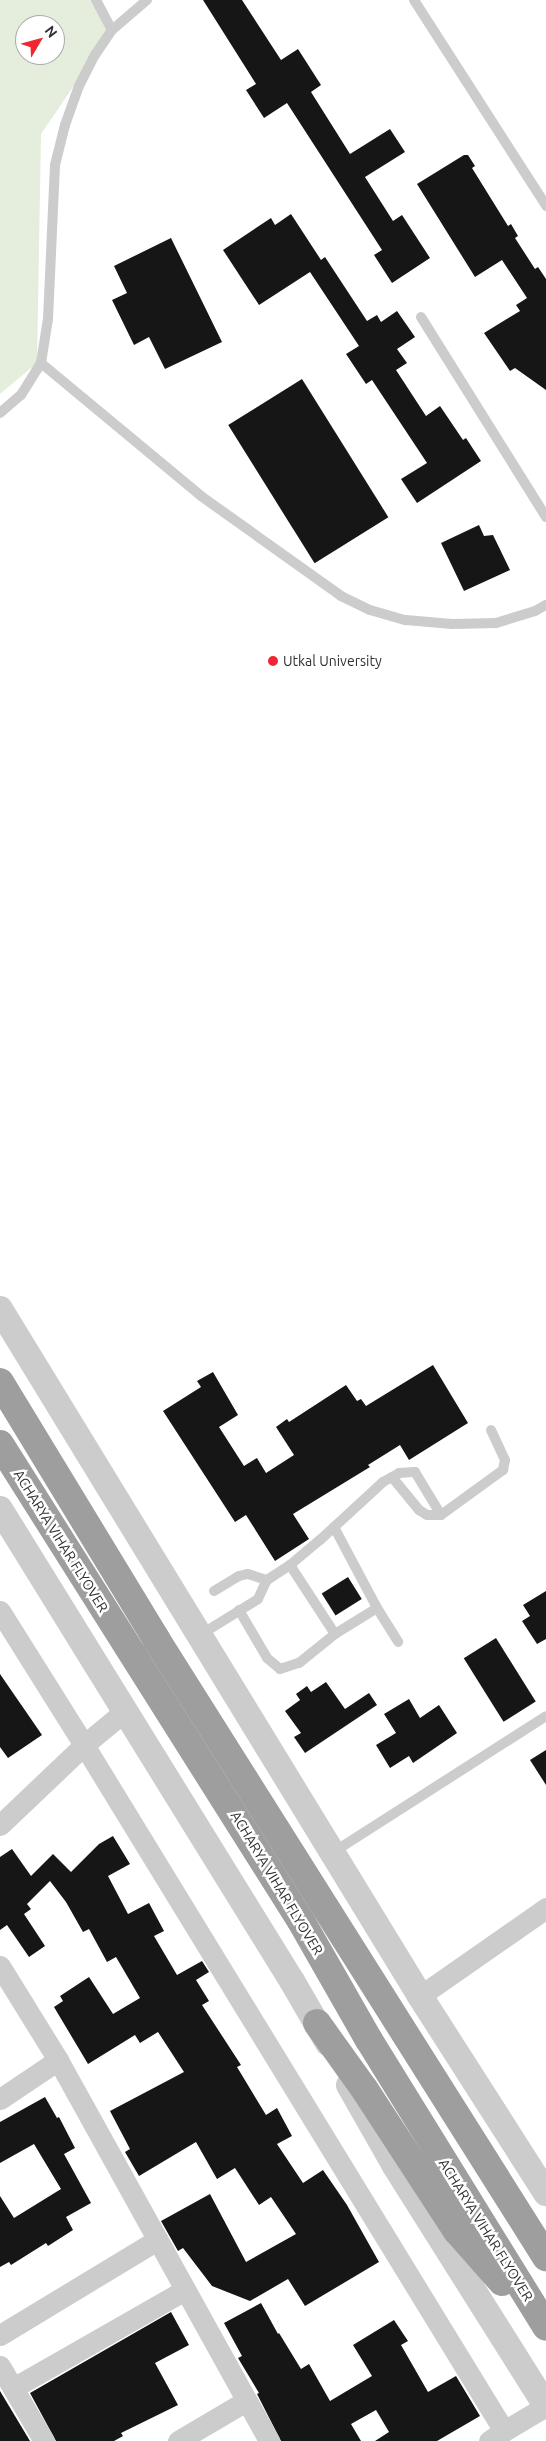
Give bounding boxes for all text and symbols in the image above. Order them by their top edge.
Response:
north arrow [15,15,65,65]
text: N [42,23,61,41]
place label: Utkal University [283,653,382,669]
marker: Utkal University [267,655,279,667]
street label: ACHARYA VIHAR FLYOVER [10,1467,112,1615]
street label: ACHARYA VIHAR FLYOVER [227,1808,327,1958]
street label: ACHARYA VIHAR FLYOVER [435,2156,537,2304]

